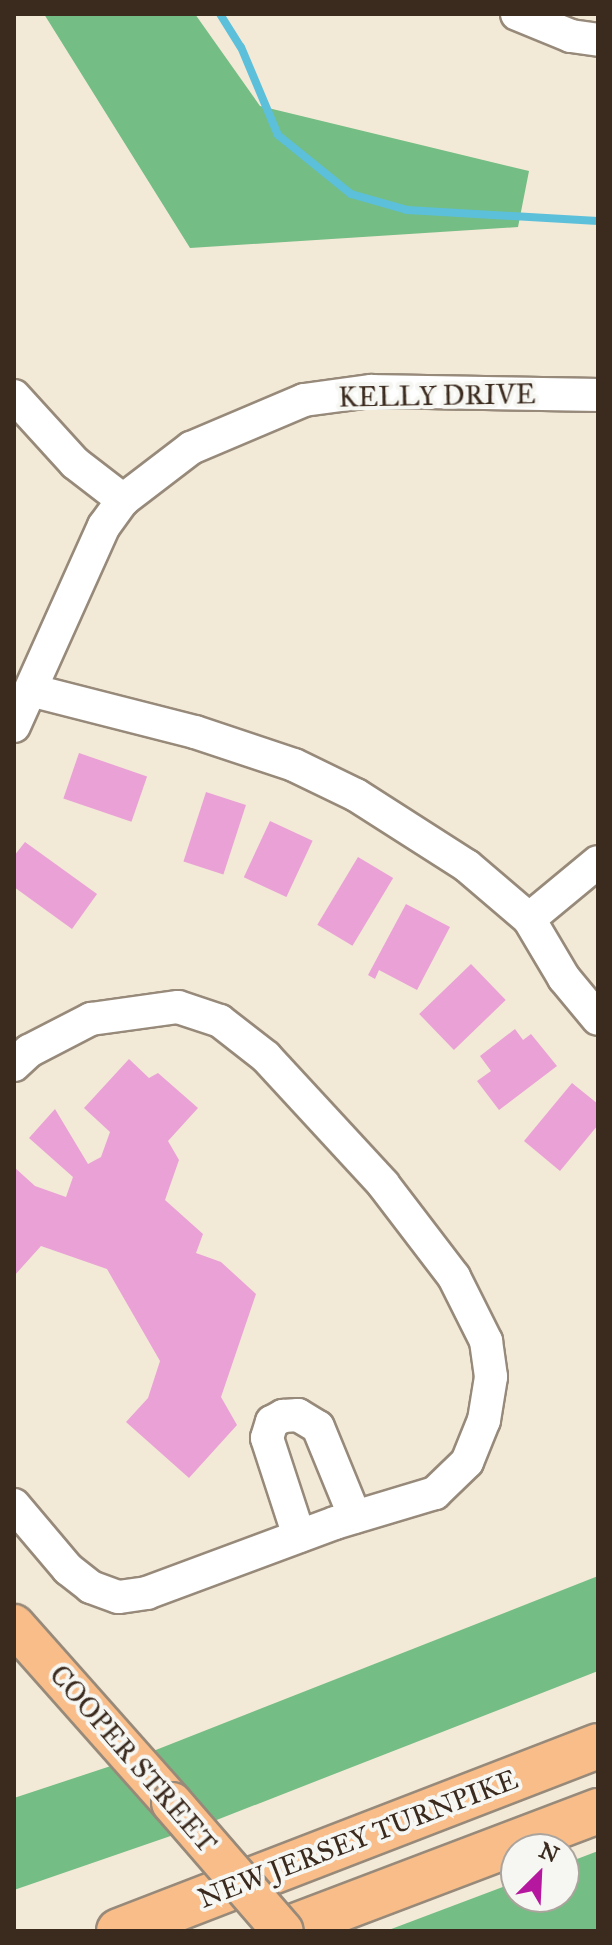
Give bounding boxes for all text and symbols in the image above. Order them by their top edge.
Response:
street label: KELLY DRIVE [338,377,536,415]
street label: COOPER STREET [42,1658,224,1860]
street label: NEW JERSEY TURNPIKE [193,1762,523,1916]
north arrow [500,1833,580,1913]
text: N [535,1836,563,1869]

